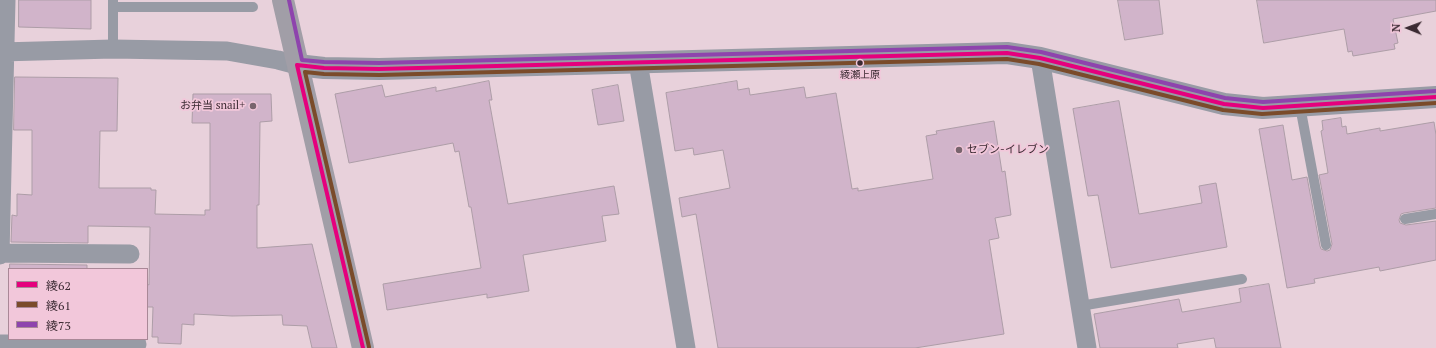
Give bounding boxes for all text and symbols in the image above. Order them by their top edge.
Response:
north arrow [1388,8,1428,48]
text: N [1389,23,1403,32]
marker: 綾瀬上原 [855,58,865,68]
place label: 綾瀬上原 [840,69,880,81]
place label: お弁当 snail+ [180,99,245,113]
marker: お弁当 snail+ [248,101,258,111]
place label: セブン-イレブン [967,143,1049,157]
marker: セブン-イレブン [954,145,964,155]
legend [8,268,148,340]
text: 綾62 [46,278,71,293]
text: 綾61 [46,298,71,313]
text: 綾73 [46,318,71,333]

